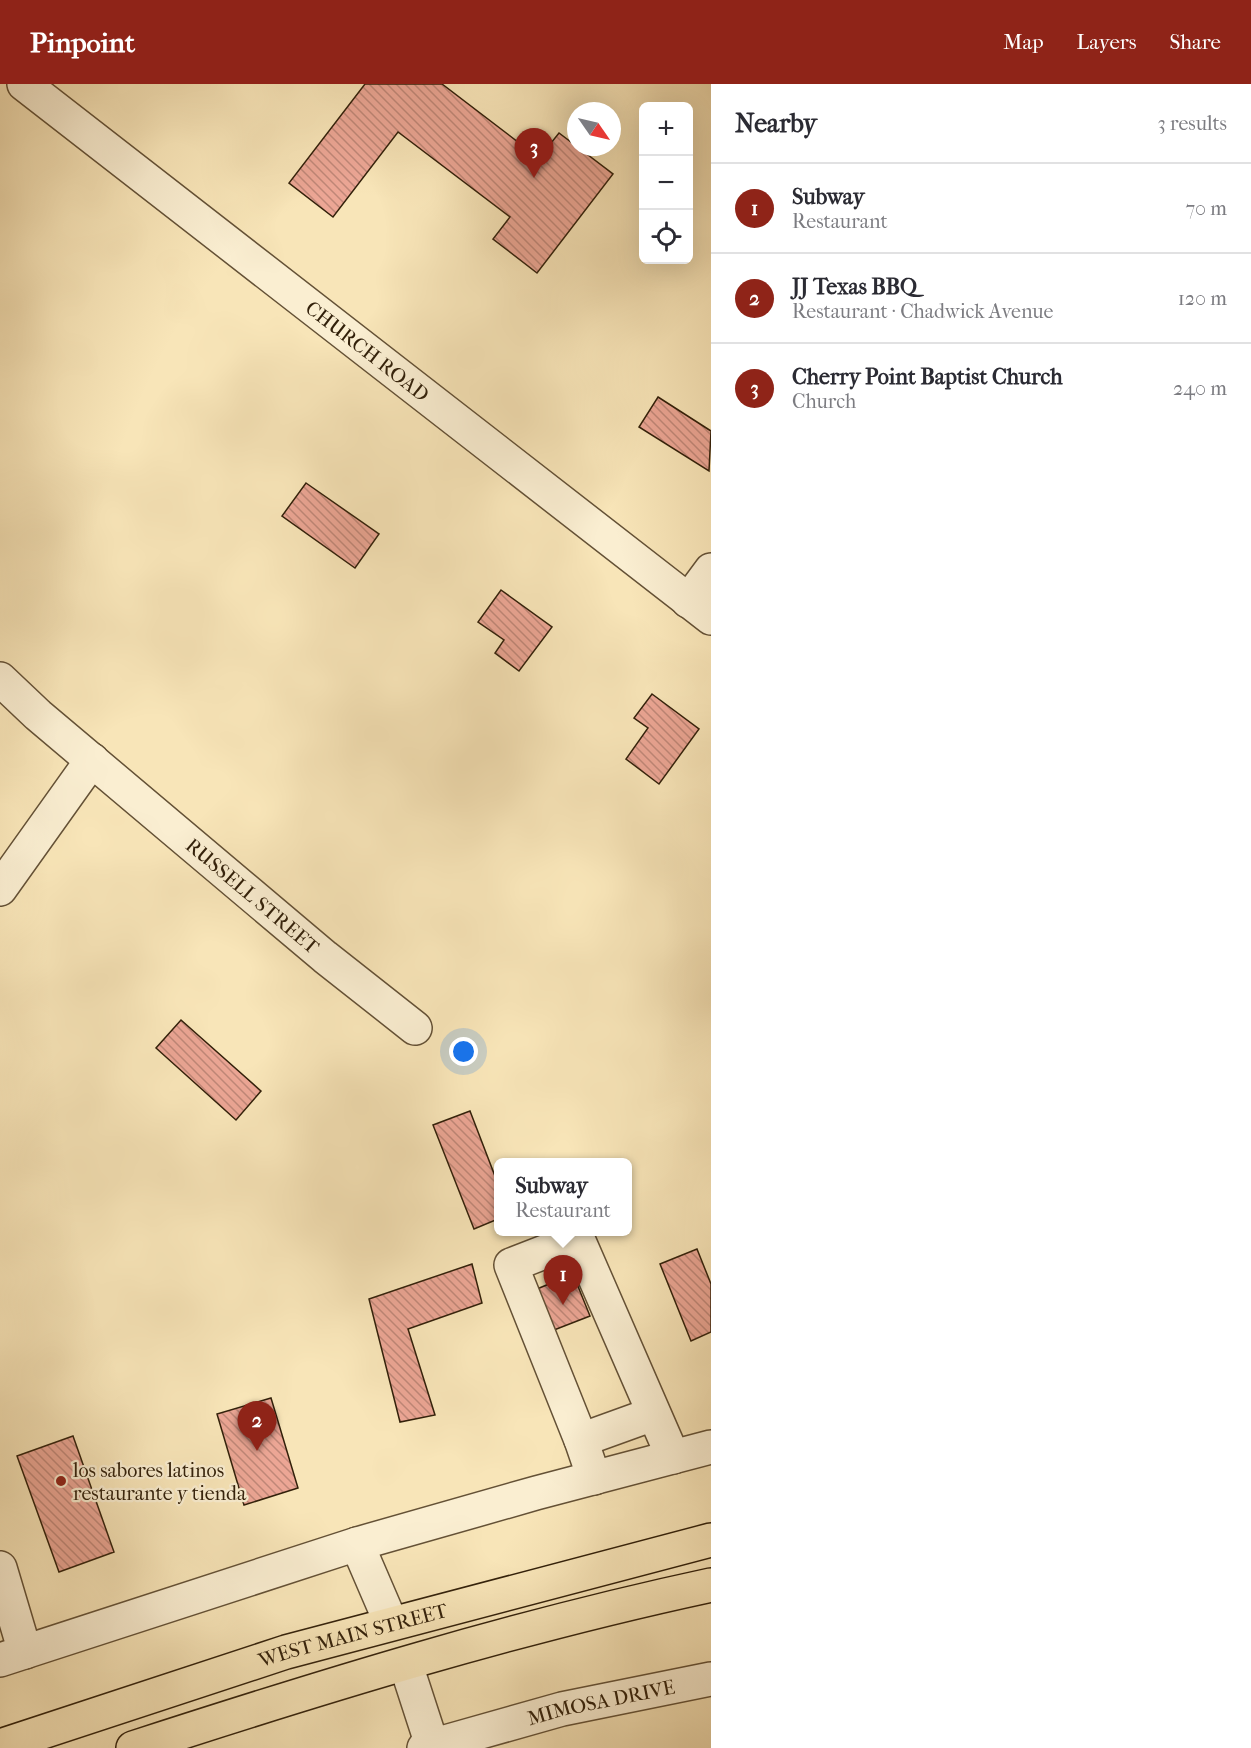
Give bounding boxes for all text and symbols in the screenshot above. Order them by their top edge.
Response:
text: Pinpoint [30,26,135,59]
text: Map [1003,30,1044,54]
text: Layers [1077,30,1136,54]
text: Share [1169,30,1221,54]
north arrow [567,102,621,156]
map controls [639,102,693,264]
button: + [639,102,693,156]
text: Nearby [735,108,817,139]
text: 3 results [1158,112,1227,135]
pin: 3 [514,128,554,178]
button: − [639,156,693,210]
text: Subway [792,184,864,210]
text: 1 [751,197,758,220]
text: 70 m [1185,197,1227,220]
button: locate [639,210,693,264]
text: Restaurant [792,210,888,233]
text: JJ Texas BBQ [792,274,917,300]
text: 2 [749,287,760,310]
text: 120 m [1178,287,1227,310]
street label: CHURCH ROAD [301,296,433,406]
text: Restaurant · Chadwick Avenue [792,300,1053,323]
text: Cherry Point Baptist Church [792,364,1063,390]
text: 3 [750,377,759,400]
text: 240 m [1173,377,1227,400]
text: Church [792,390,856,413]
street label: RUSSELL STREET [181,834,324,959]
your location [449,1037,478,1066]
popup [494,1158,632,1236]
text: Subway [515,1173,588,1199]
text: Restaurant [515,1199,611,1222]
pin: 1 [544,1256,582,1305]
pin: 2 [238,1402,276,1451]
place label: los sabores latinos restaurante y tienda [72,1459,247,1505]
marker: los sabores latinos restaurante y tienda [54,1474,68,1488]
street label: WEST MAIN STREET [255,1599,450,1673]
street label: MIMOSA DRIVE [525,1676,677,1730]

